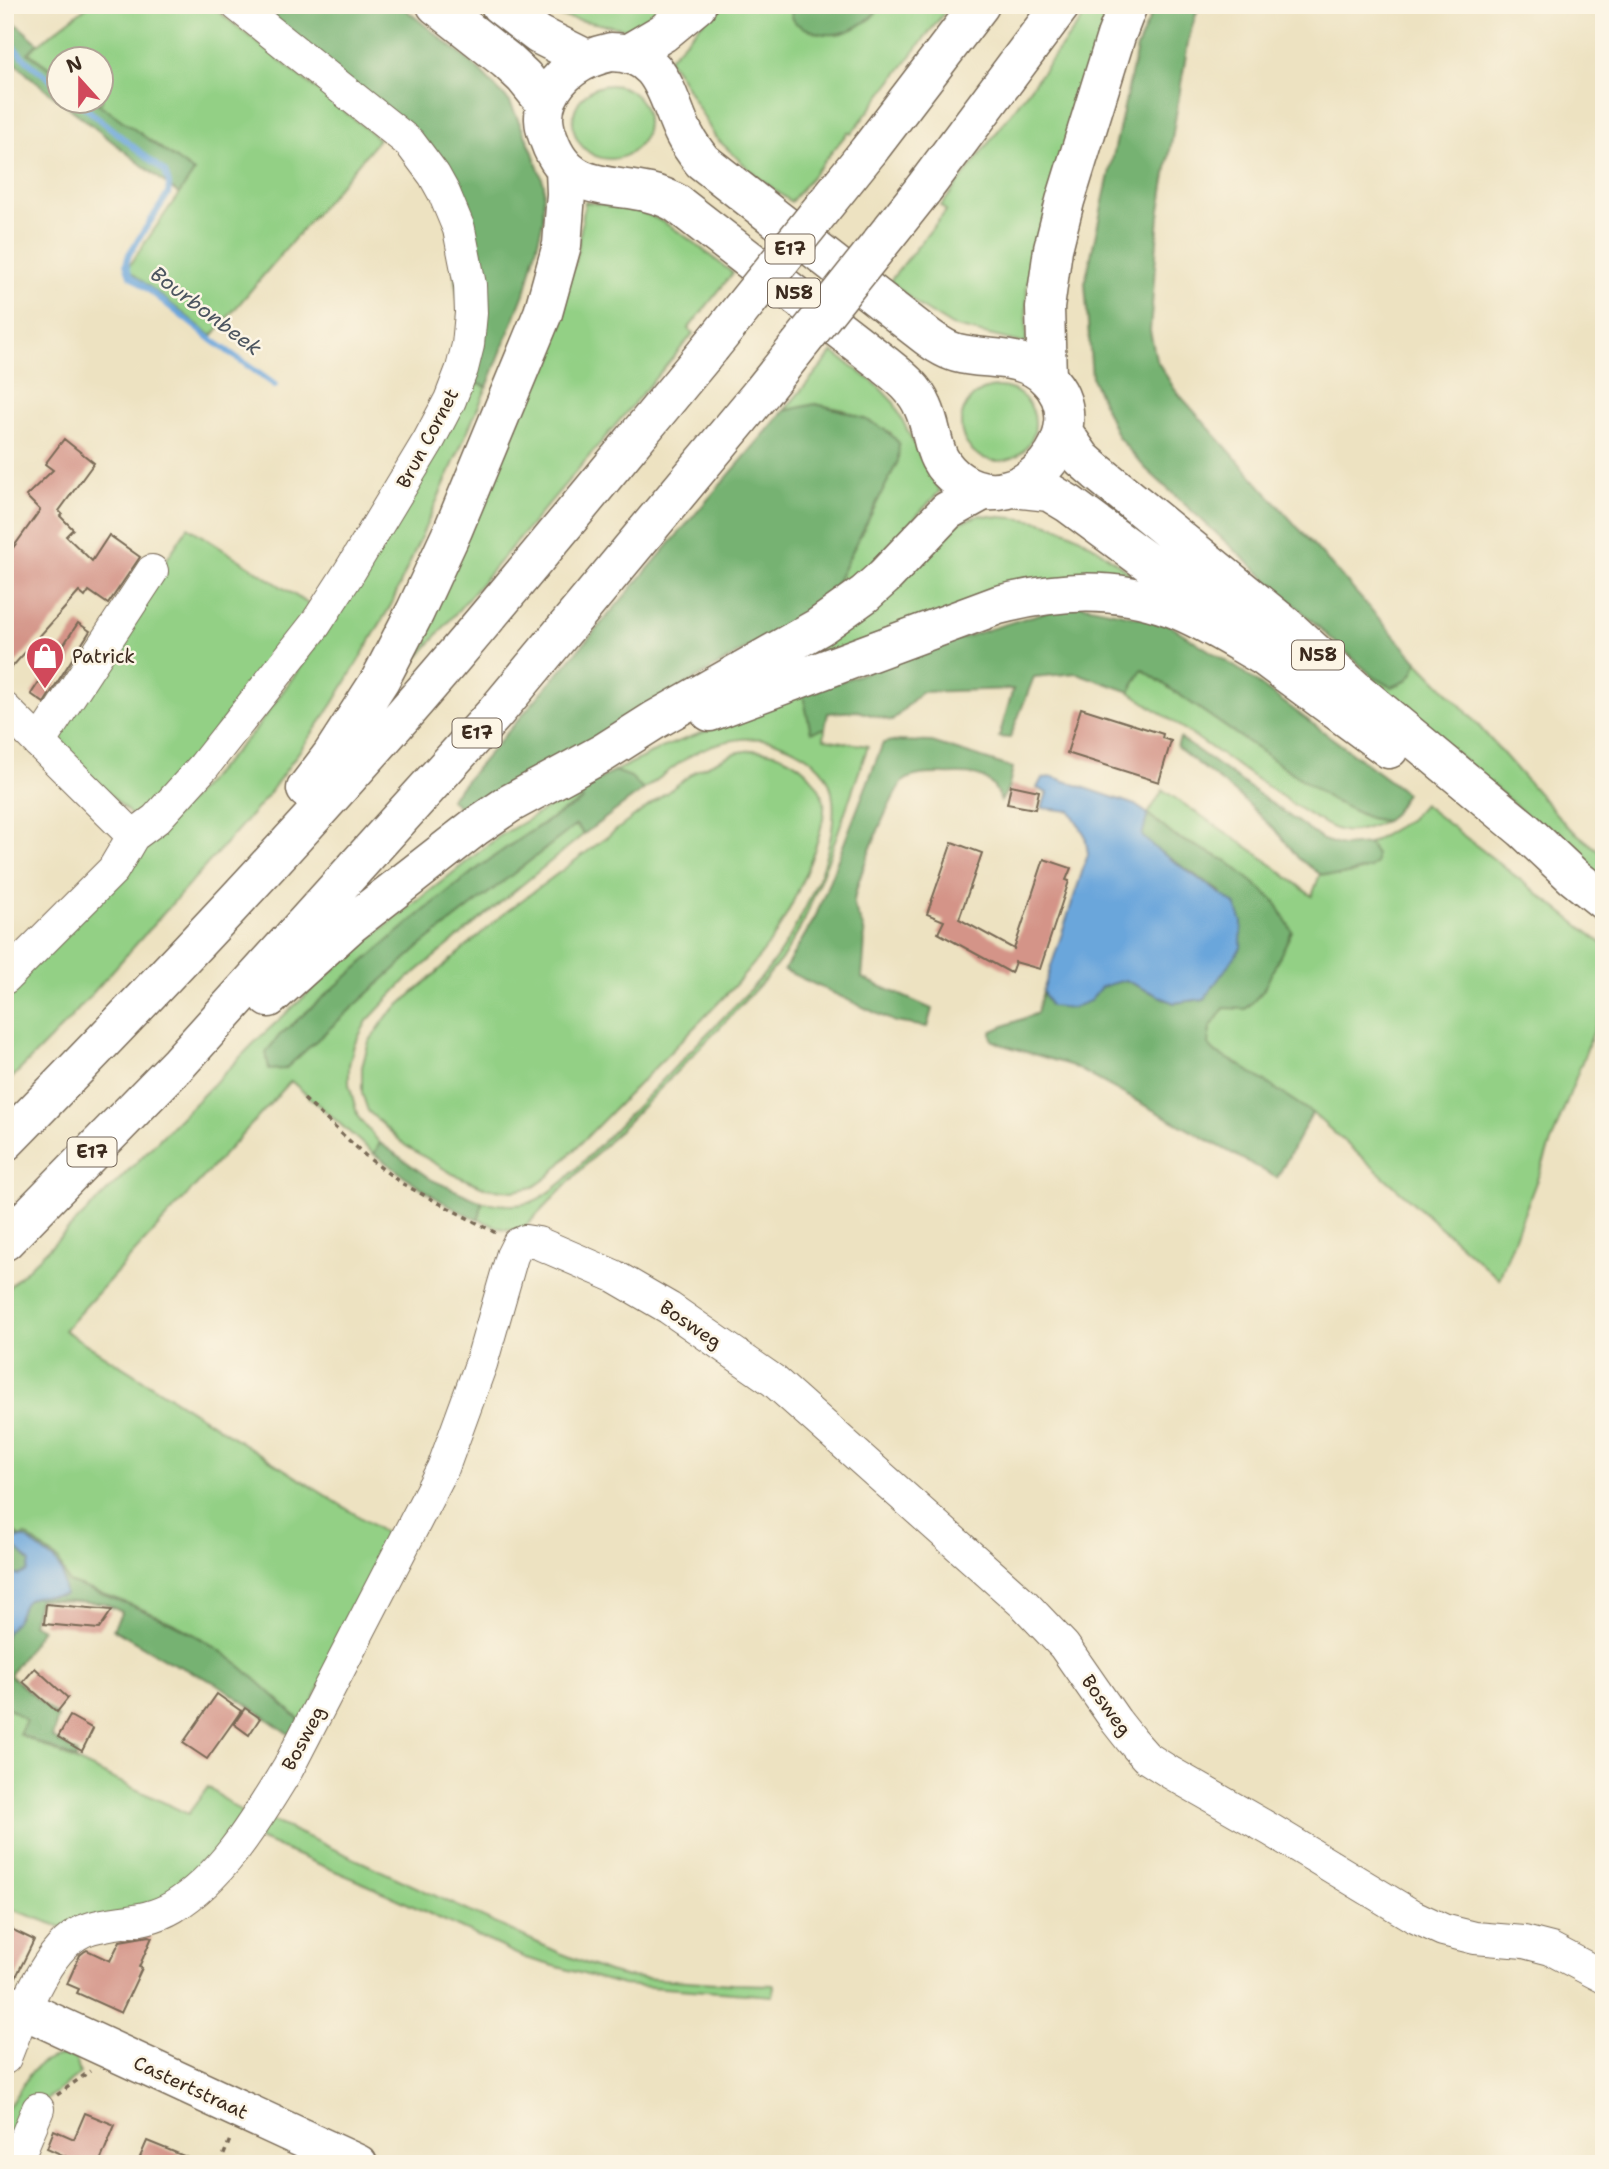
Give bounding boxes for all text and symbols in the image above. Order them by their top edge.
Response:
north arrow [46,46,116,116]
text: N [63,50,86,79]
road number: E17 [766,234,814,264]
water label: Bourbonbeek [145,260,267,362]
road number: N58 [768,278,820,307]
street label: Brun Cornet [391,384,464,493]
shop icon: Patrick [24,635,66,690]
road number: N58 [1292,640,1344,670]
place label: Patrick [72,644,135,669]
road number: E17 [452,718,502,748]
road number: E17 [68,1138,116,1167]
street label: Bosweg [655,1295,727,1354]
street label: Bosweg [1076,1670,1137,1741]
street label: Bosweg [276,1702,331,1775]
street label: Castertstraat [130,2050,252,2125]

